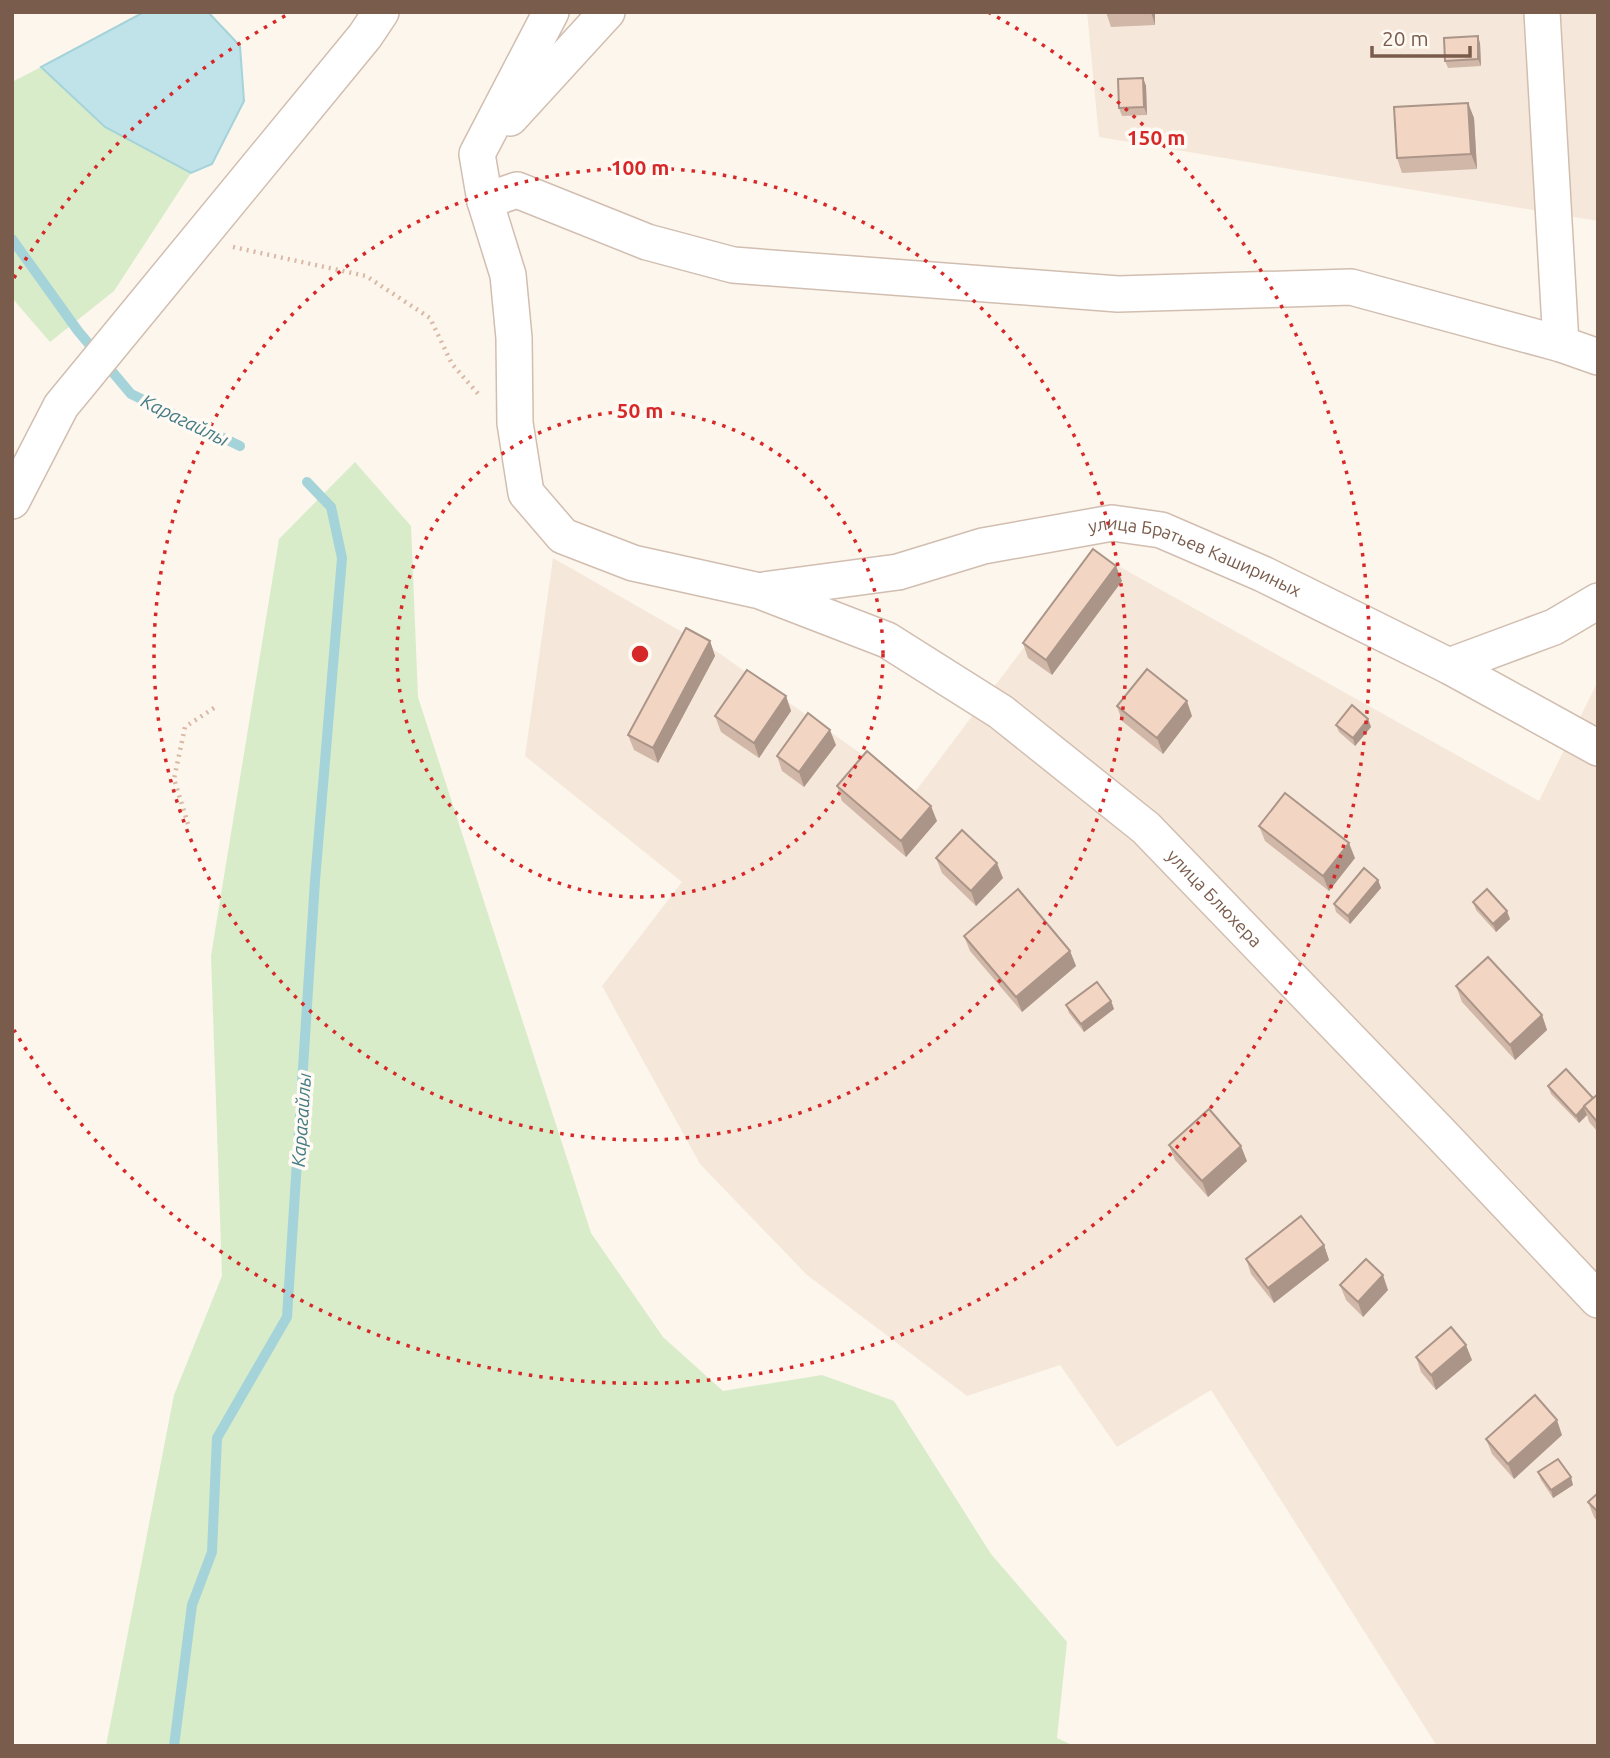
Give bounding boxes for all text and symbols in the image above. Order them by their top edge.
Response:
scale bar [1372,14,1470,58]
text: 20 m [1382,26,1429,50]
text: 150 m [1127,125,1185,149]
text: 100 m [611,155,669,179]
water label: Карагайлы [138,389,232,451]
text: 50 m [617,398,663,422]
street label: улица Братьев Кашириных [1087,511,1305,600]
centre of rings [628,642,652,666]
street label: улица Блюхера [1163,845,1266,951]
water label: Карагайлы [287,1072,315,1168]

